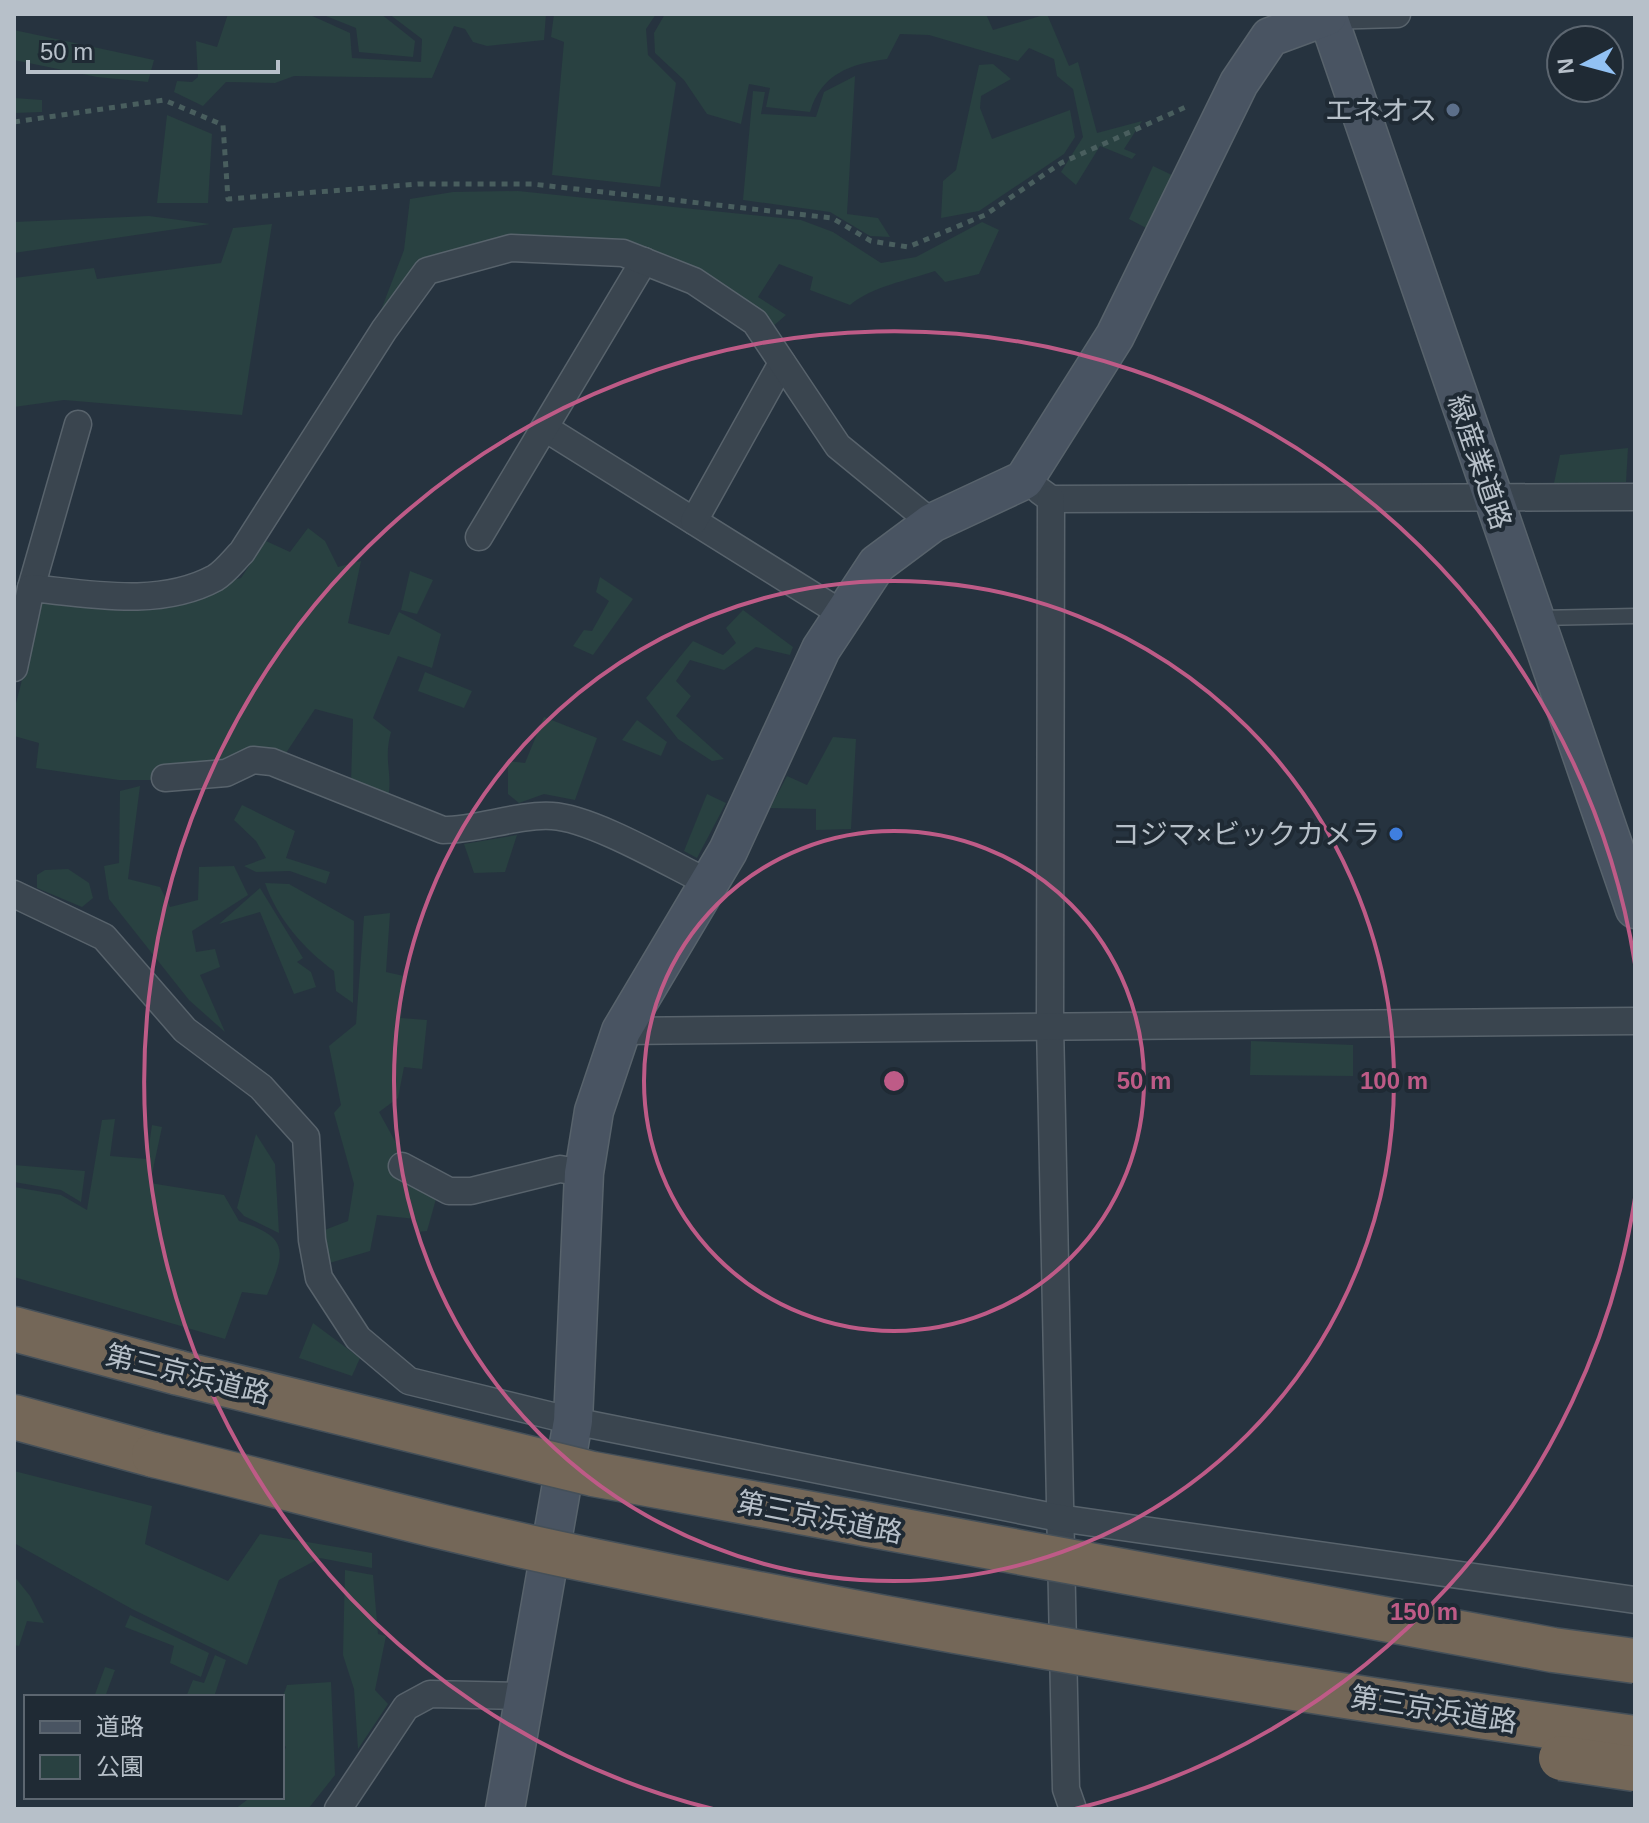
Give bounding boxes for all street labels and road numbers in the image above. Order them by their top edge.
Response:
street label: 緑産業道路 [1442,391,1517,533]
street label: 第三京浜道路 [103,1339,273,1410]
street label: 第三京浜道路 [734,1486,905,1549]
street label: 第三京浜道路 [1349,1681,1519,1738]

